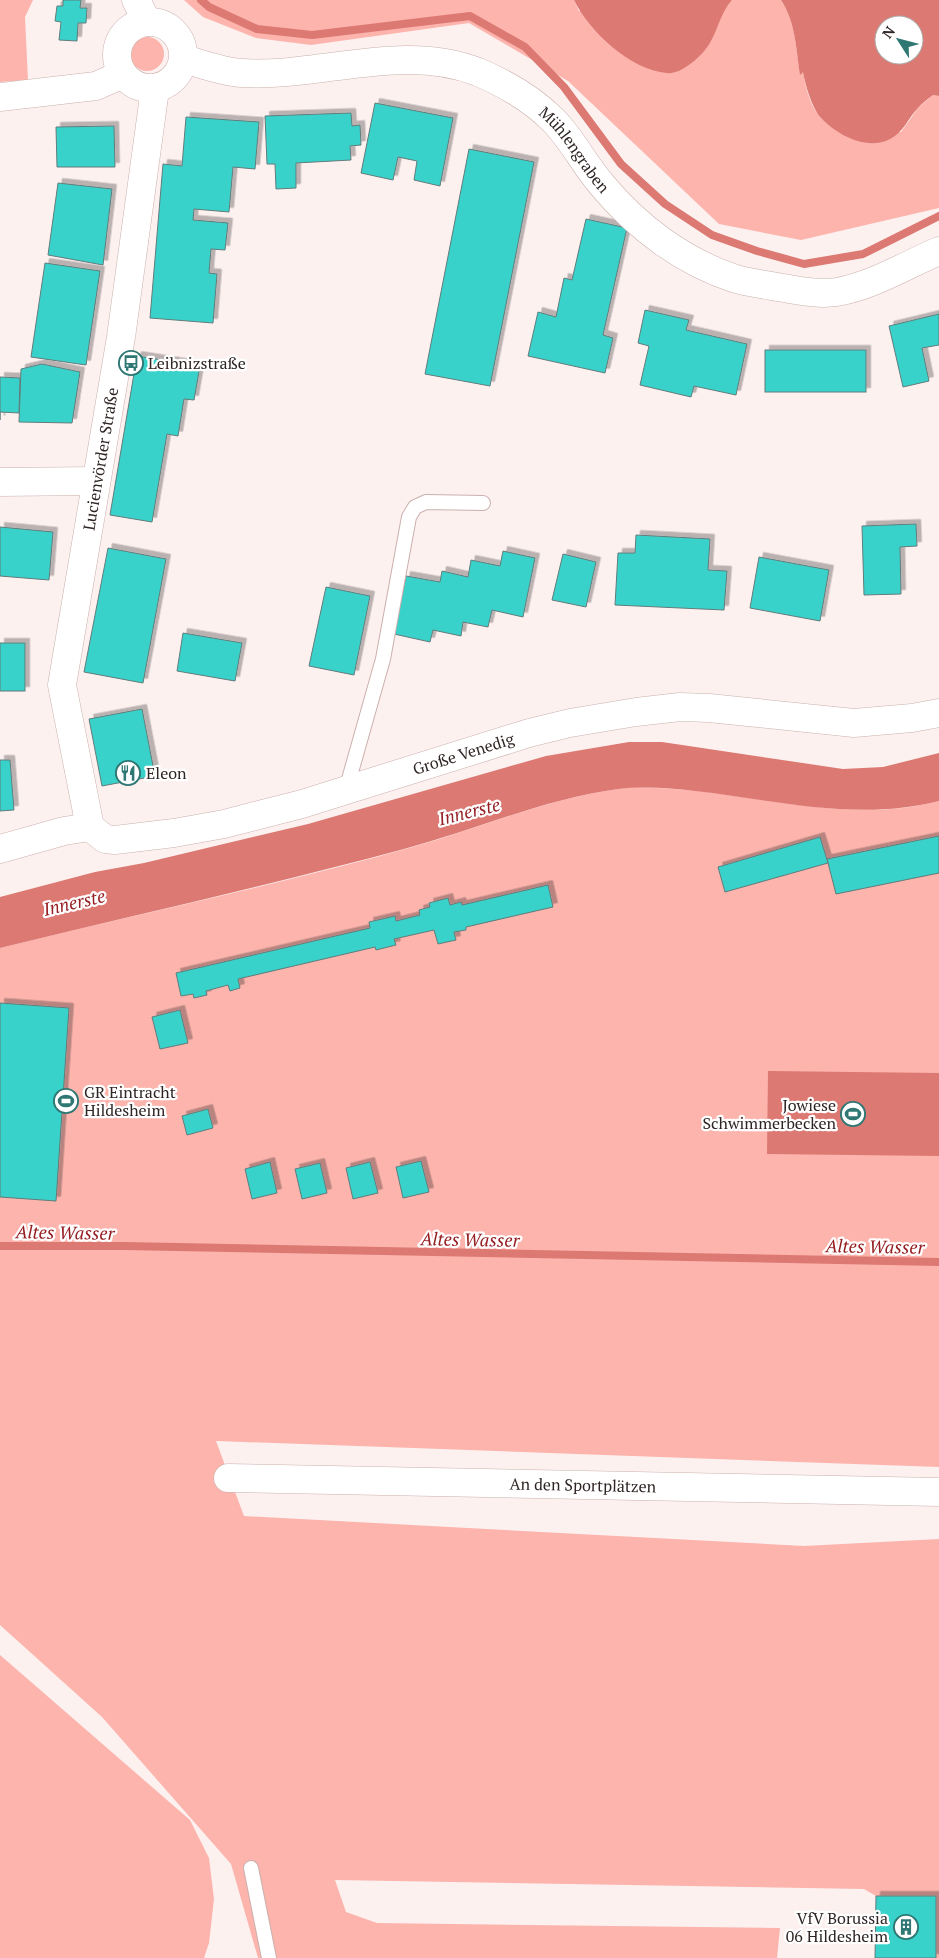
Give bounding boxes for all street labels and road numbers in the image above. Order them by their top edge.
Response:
street label: Mühlengraben [534,101,615,198]
street label: Lucienvörder Straße [77,386,123,532]
street label: Große Venedig [410,727,517,780]
street label: An den Sportplätzen [510,1473,657,1497]

